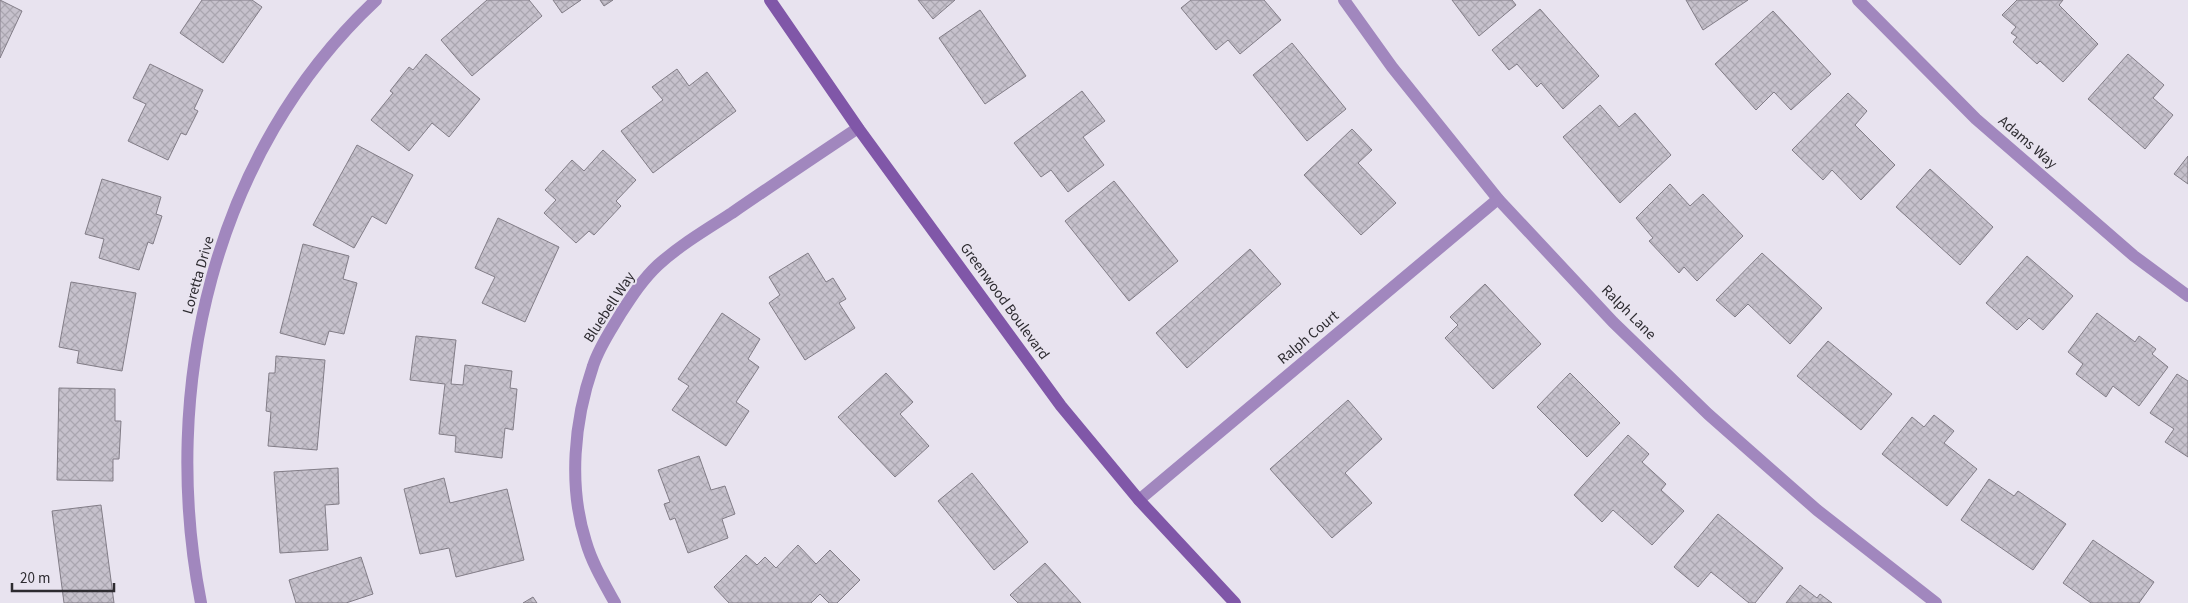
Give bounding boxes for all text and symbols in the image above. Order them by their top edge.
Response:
street label: Adams Way [1994,111,2062,174]
street label: Loretta Drive [177,234,220,317]
street label: Greenwood Boulevard [955,239,1054,364]
street label: Bluebell Way [579,268,640,347]
street label: Ralph Lane [1597,280,1661,344]
street label: Ralph Court [1273,305,1344,369]
scale bar [12,560,115,592]
text: 20 m [20,568,50,589]

